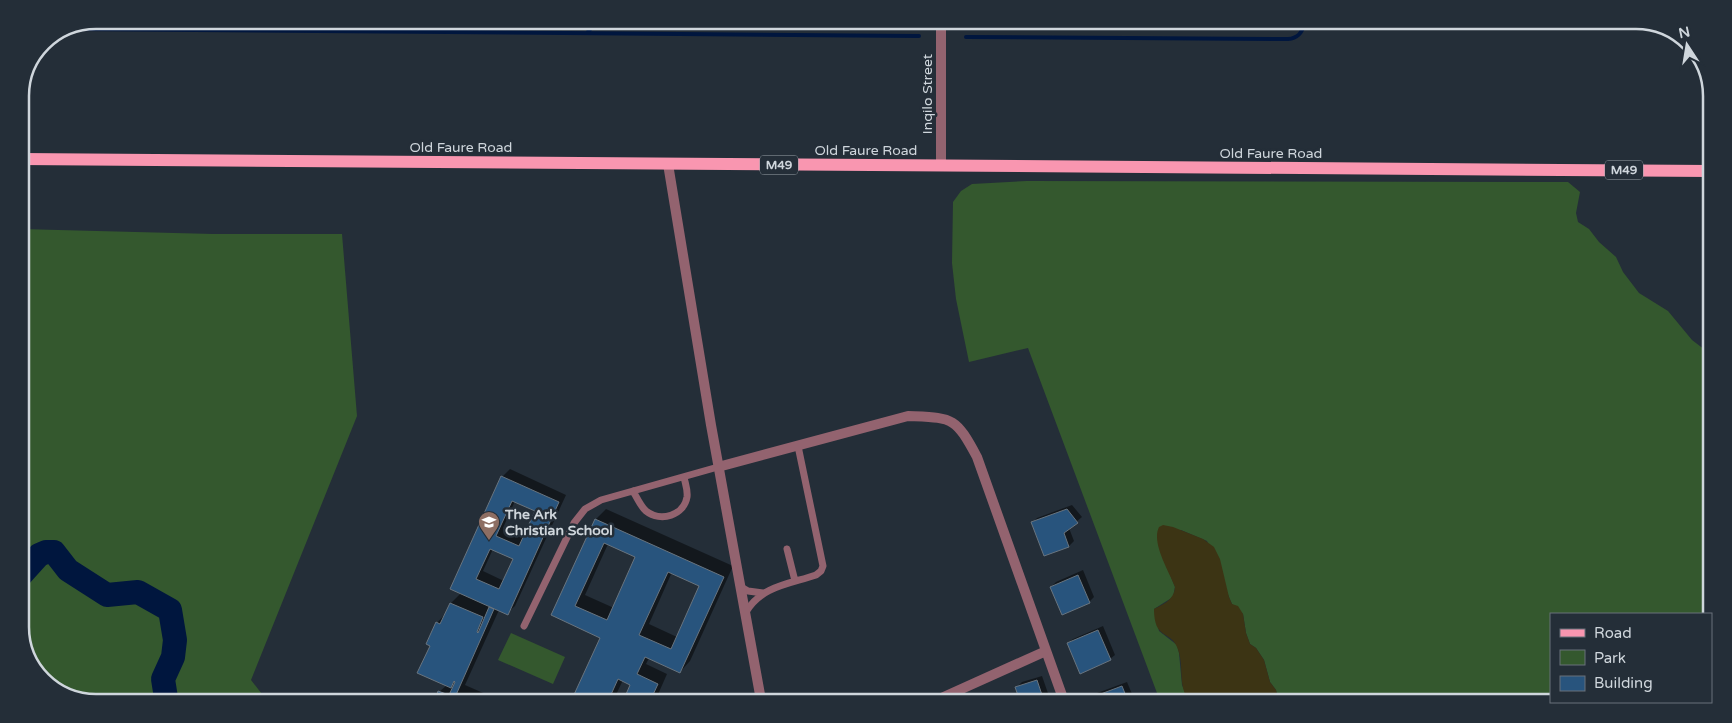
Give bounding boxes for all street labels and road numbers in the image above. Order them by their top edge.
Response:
street label: Inqilo Street [919,53,936,134]
street label: Old Faure Road [410,139,512,156]
street label: Old Faure Road [815,142,917,159]
street label: Old Faure Road [1220,145,1322,162]
road number: M49 [760,156,798,174]
road number: M49 [1605,160,1643,180]

